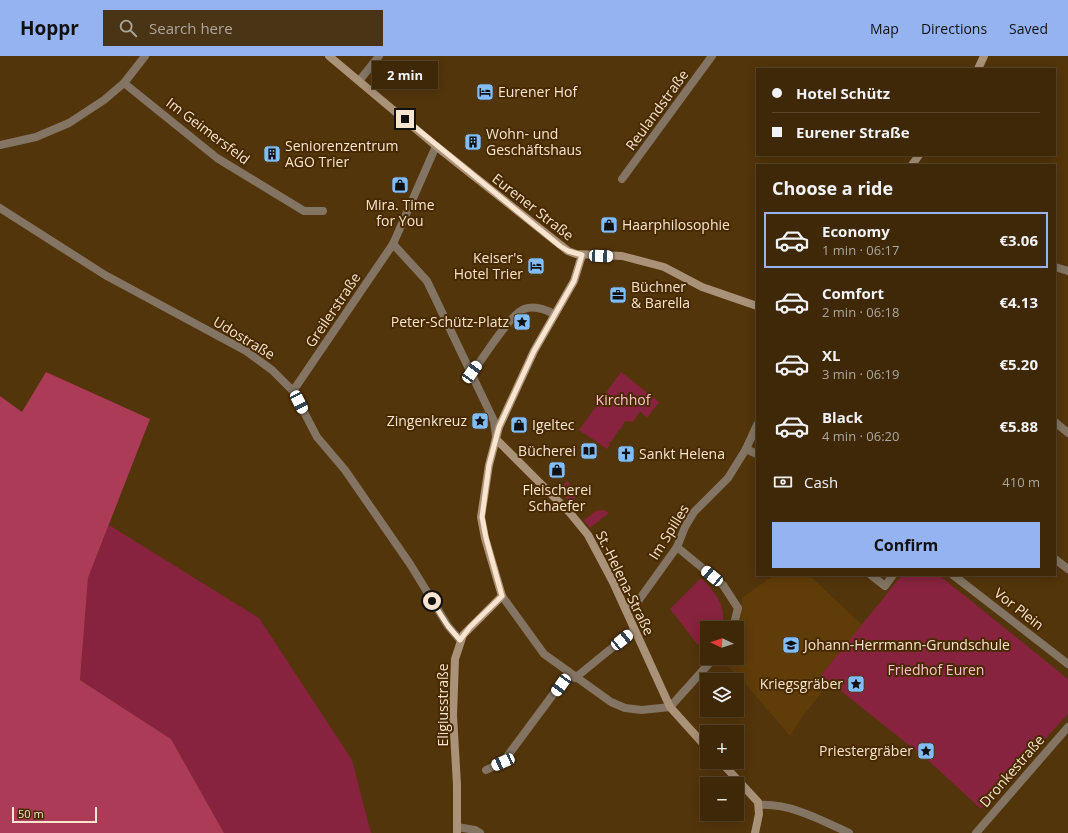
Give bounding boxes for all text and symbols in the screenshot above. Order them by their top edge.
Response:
search box [103,10,383,46]
text: Hoppr [20,15,79,41]
icon: search [117,17,139,39]
text: Search here [149,18,233,38]
text: Map [870,19,899,38]
text: Directions [921,19,987,38]
text: Saved [1009,19,1048,38]
callout: 2 min [372,61,438,89]
street label: Reulandstraße [621,65,692,154]
text: 2 min [387,66,423,84]
hotel icon: Eurener Hof [475,82,495,102]
place label: Eurener Hof [498,82,578,101]
text: Hotel Schütz [796,83,890,103]
street label: Im Geimersfeld [163,93,254,168]
route end [396,110,414,128]
text: Eurener Straße [796,122,910,142]
place label: Wohn- und Geschäftshaus [486,124,582,159]
building icon: Wohn- und Geschäftshaus [463,132,483,152]
place label: Seniorenzentrum AGO Trier [285,136,399,171]
building icon: Seniorenzentrum AGO Trier [262,144,282,164]
street label: Eurener Straße [489,169,578,244]
shop icon: Mira. Time for You [390,175,410,195]
text: Choose a ride [772,176,893,200]
place label: Mira. Time for You [365,195,435,230]
shop icon: Haarphilosophie [599,215,619,235]
place label: Haarphilosophie [622,215,730,234]
text: Economy [822,221,890,241]
icon: car [774,222,810,258]
text: €3.06 [999,230,1038,250]
text: 1 min · 06:17 [822,241,899,259]
place label: Keiser's Hotel Trier [454,248,523,283]
car [589,250,613,262]
hotel icon: Keiser's Hotel Trier [526,256,546,276]
street label: Greilerstraße [301,269,365,351]
place label: Büchner & Barella [631,277,690,312]
text: Comfort [822,283,884,303]
icon: car [774,284,810,320]
office icon: Büchner & Barella [608,285,628,305]
text: €4.13 [999,292,1038,312]
text: 2 min · 06:18 [822,303,899,321]
street label: Udostraße [210,312,279,364]
place label: Peter-Schütz-Platz [391,312,509,331]
place icon: Peter-Schütz-Platz [512,312,532,332]
text: XL [822,345,840,365]
icon: car [774,346,810,382]
text: €5.20 [999,354,1038,374]
car [460,359,484,385]
text: 3 min · 06:19 [822,365,899,383]
car [288,389,310,415]
park label: Kirchhof [596,390,652,409]
text: Black [822,407,863,427]
icon: car [774,408,810,444]
place label: Zingenkreuz [387,411,467,430]
place icon: Zingenkreuz [470,411,490,431]
shop icon: Igeltec [509,415,529,435]
place label: Igeltec [532,415,575,434]
text: €5.88 [999,416,1038,436]
text: 4 min · 06:20 [822,427,899,445]
place label: Bücherei [518,441,576,460]
library icon: Bücherei [579,441,599,461]
church icon: Sankt Helena [616,444,636,464]
place label: Sankt Helena [639,444,725,463]
shop icon: Fleischerei Schaefer [547,460,567,480]
icon: cash [772,471,794,493]
text: Cash [804,472,838,492]
text: 410 m [1002,473,1040,491]
place label: Fleischerei Schaefer [522,480,592,515]
street label: Im Spilles [644,500,693,563]
button: Confirm [772,522,1040,568]
street label: St.-Helena-Straße [592,527,659,638]
car [699,564,725,588]
street label: Vor Plein [991,583,1048,634]
route start [423,592,441,610]
north arrow [700,621,744,665]
map controls [700,621,744,821]
car [609,628,635,652]
school or university icon: Johann-Herrmann-Grundschule [781,635,801,655]
place label: Johann-Herrmann-Grundschule [802,635,1010,654]
park label: Friedhof Euren [888,660,984,679]
street label: Eligiusstraße [433,663,452,746]
car [549,672,573,698]
button: layers [700,673,744,717]
place label: Kriegsgräber [760,674,843,693]
place icon: Kriegsgräber [846,674,866,694]
button: + [700,725,744,769]
street label: Dronkestraße [975,730,1048,811]
place label: Priestergräber [819,741,913,760]
place icon: Priestergräber [916,741,936,761]
car [490,752,516,772]
button: − [700,777,744,821]
scale bar [12,805,97,824]
text: 50 m [18,806,44,821]

